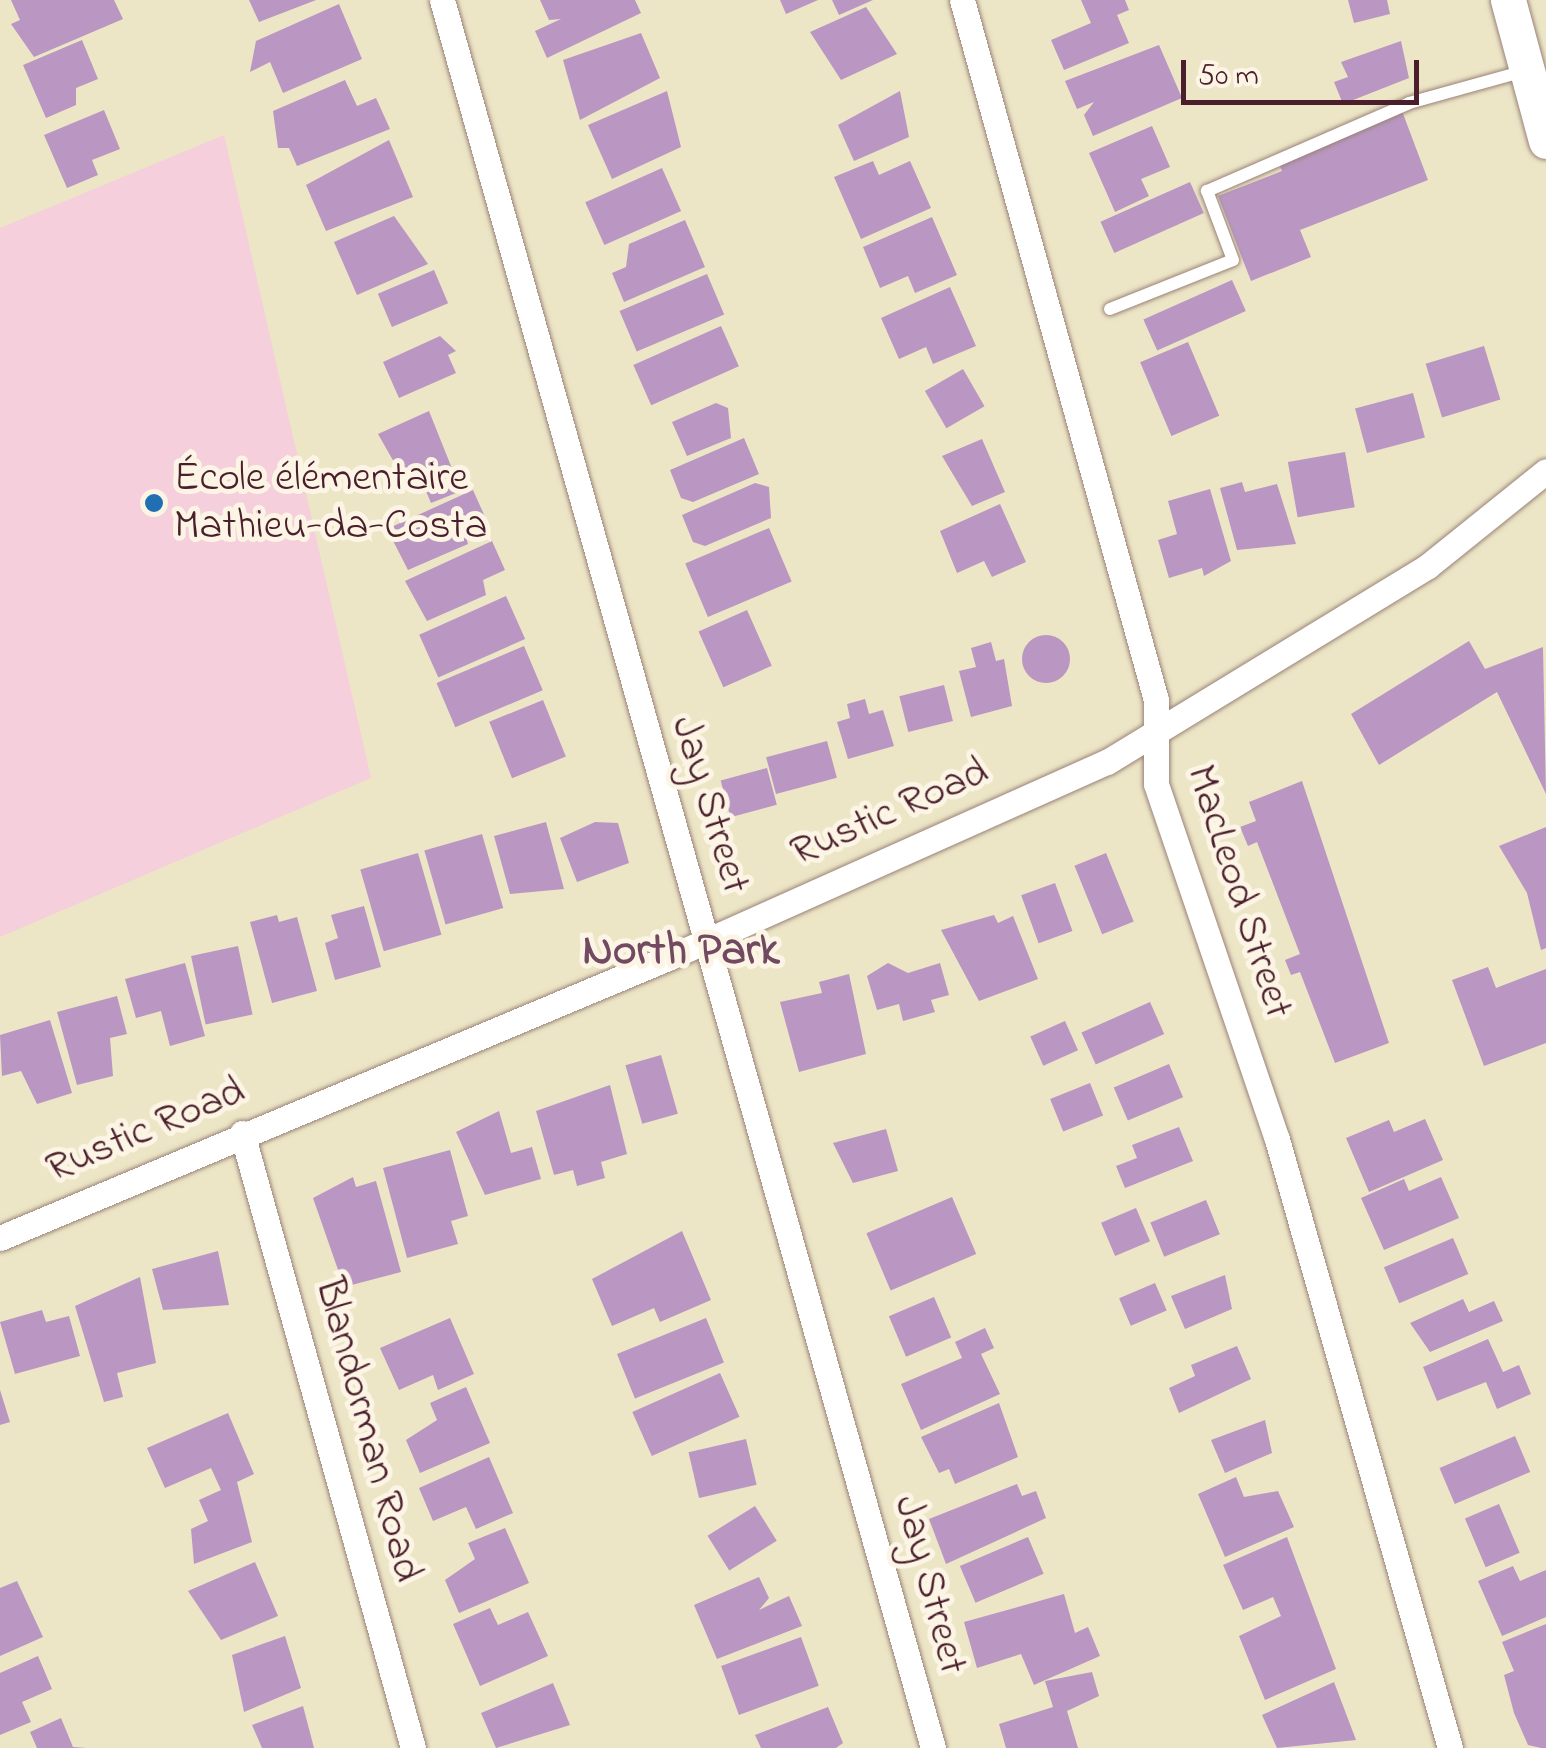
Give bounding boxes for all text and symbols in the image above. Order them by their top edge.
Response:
scale bar [1186,40,1424,102]
text: 50 m [1198,55,1259,99]
place label: École élémentaire Mathieu-da-Costa [174,454,487,552]
marker: École élémentaire Mathieu-da-Costa [143,492,165,514]
street label: Jay Street [658,710,760,900]
street label: Rustic Road [784,747,996,879]
street label: MacLeod Street [1173,759,1303,1025]
district label: North Park [583,926,779,980]
street label: Rustic Road [39,1067,253,1195]
street label: Blandorman Road [302,1273,432,1587]
street label: Jay Street [881,1490,977,1680]

